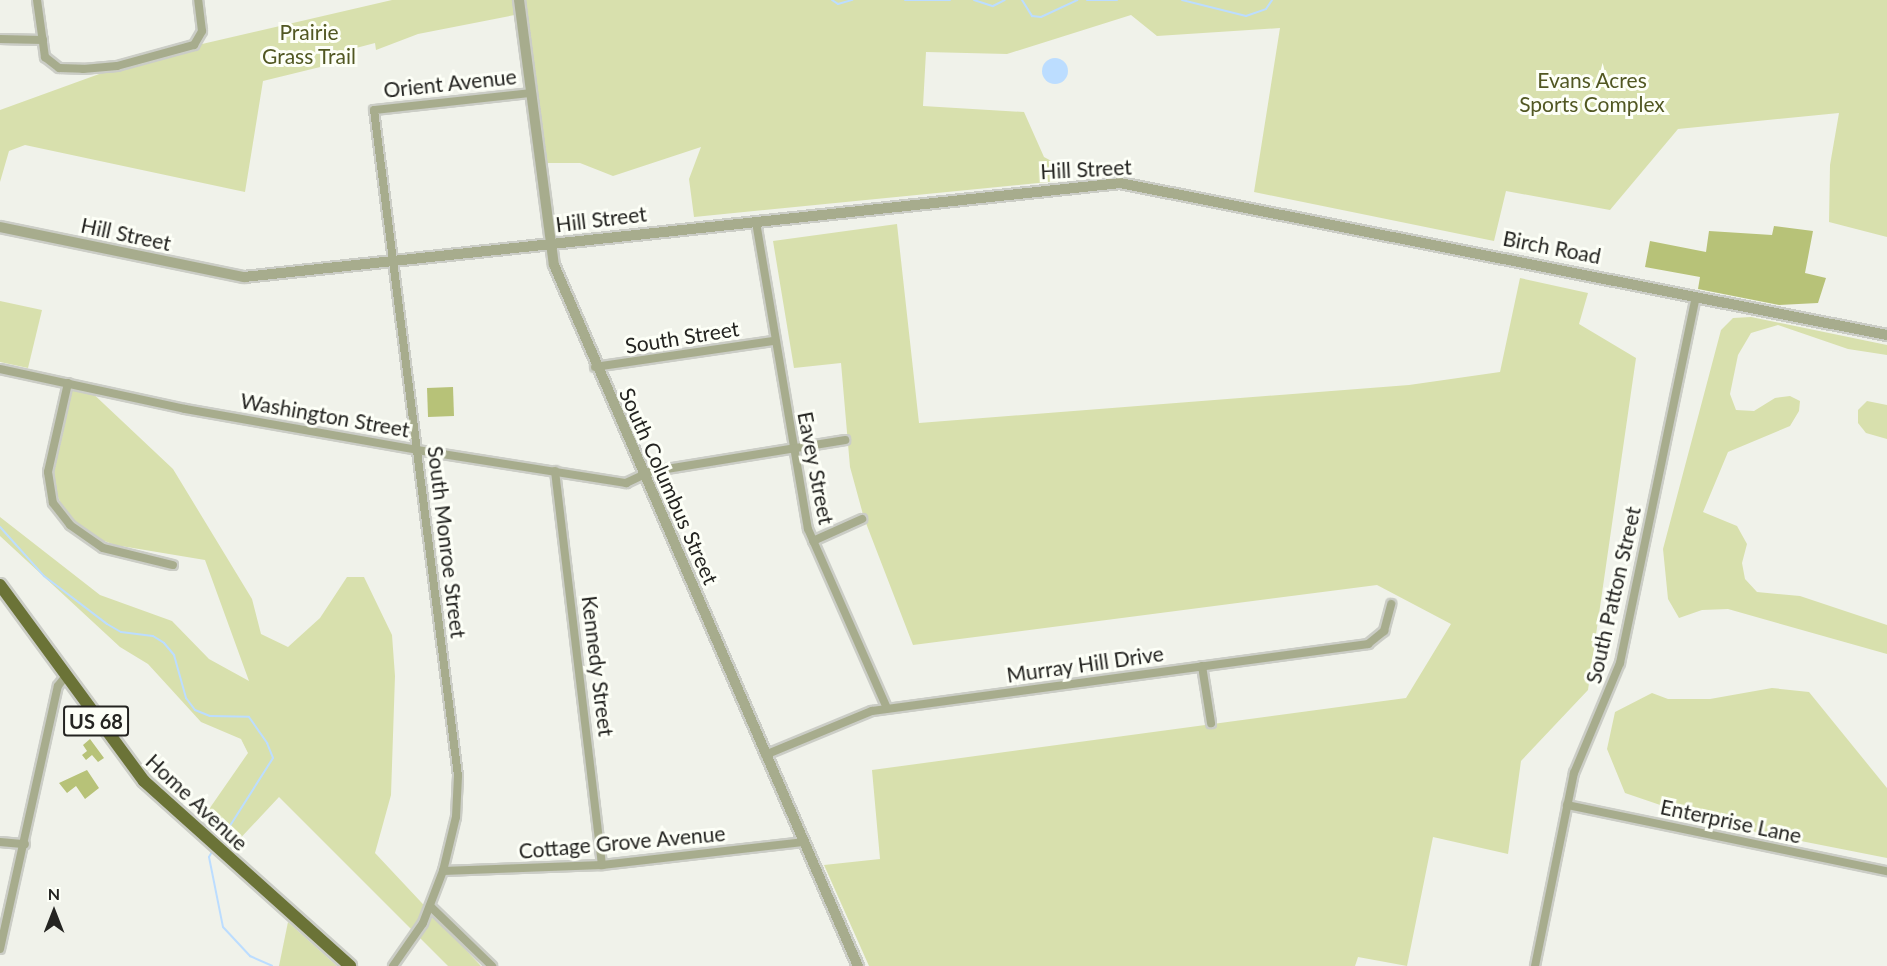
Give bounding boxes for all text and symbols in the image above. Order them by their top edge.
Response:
park label: Prairie Grass Trail [262,19,356,69]
street label: Orient Avenue [382,63,518,103]
park label: Evans Acres Sports Complex [1519,67,1665,117]
street label: Hill Street [1040,154,1132,184]
street label: Hill Street [554,201,648,237]
street label: Hill Street [79,212,173,256]
street label: Birch Road [1501,225,1603,269]
street label: South Street [623,316,741,358]
street label: South Columbus Street [614,384,724,588]
street label: Washington Street [238,388,412,442]
street label: Eavey Street [793,409,839,527]
street label: South Monroe Street [423,445,471,639]
street label: South Patton Street [1580,504,1646,686]
street label: Kennedy Street [577,594,619,738]
street label: Murray Hill Drive [1005,640,1165,688]
road number: US 68 [63,704,129,738]
street label: Home Avenue [141,748,253,856]
street label: Enterprise Lane [1658,794,1804,848]
street label: Cottage Grove Avenue [517,820,727,864]
north arrow [24,882,84,942]
text: N [48,884,60,903]

